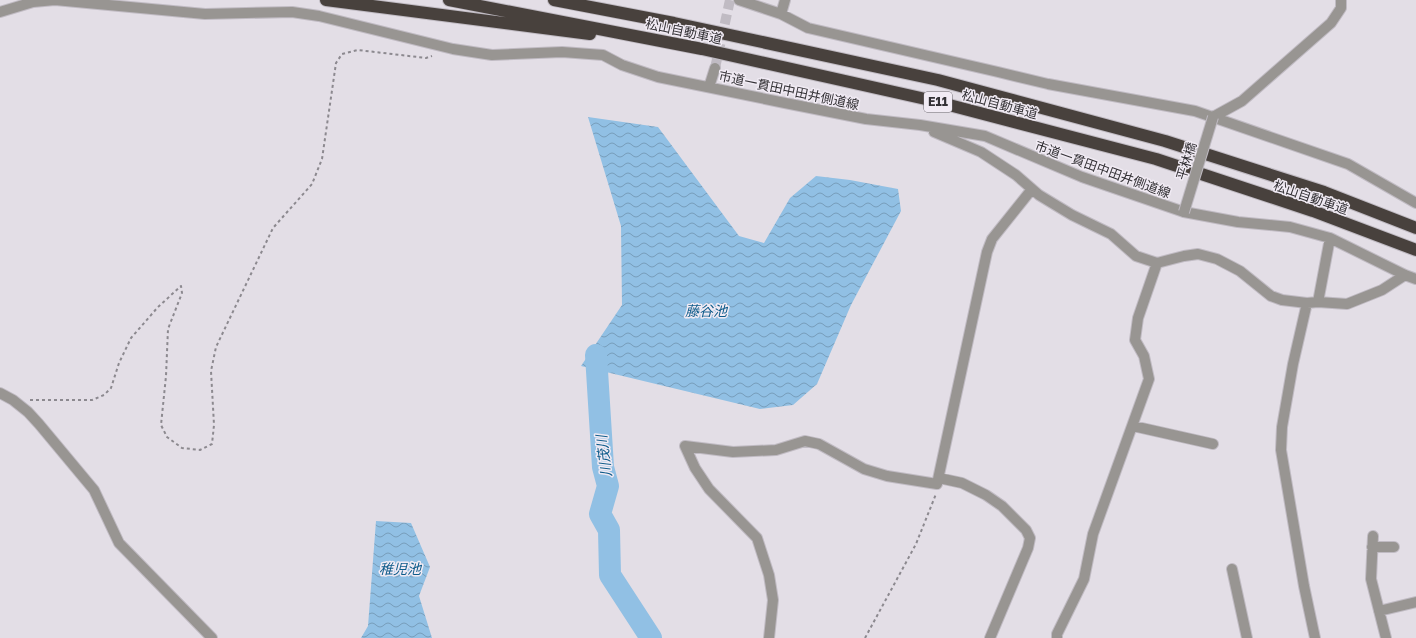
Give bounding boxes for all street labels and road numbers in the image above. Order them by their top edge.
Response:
street label: 松山自動車道 [644,15,724,47]
street label: 市道一貫田中田井側道線 [717,67,861,113]
street label: 松山自動車道 [960,86,1040,122]
road number: E11 [924,92,952,112]
street label: 市道一貫田中田井側道線 [1033,137,1173,201]
street label: 平林橋 [1173,140,1199,182]
street label: 松山自動車道 [1272,177,1350,217]

